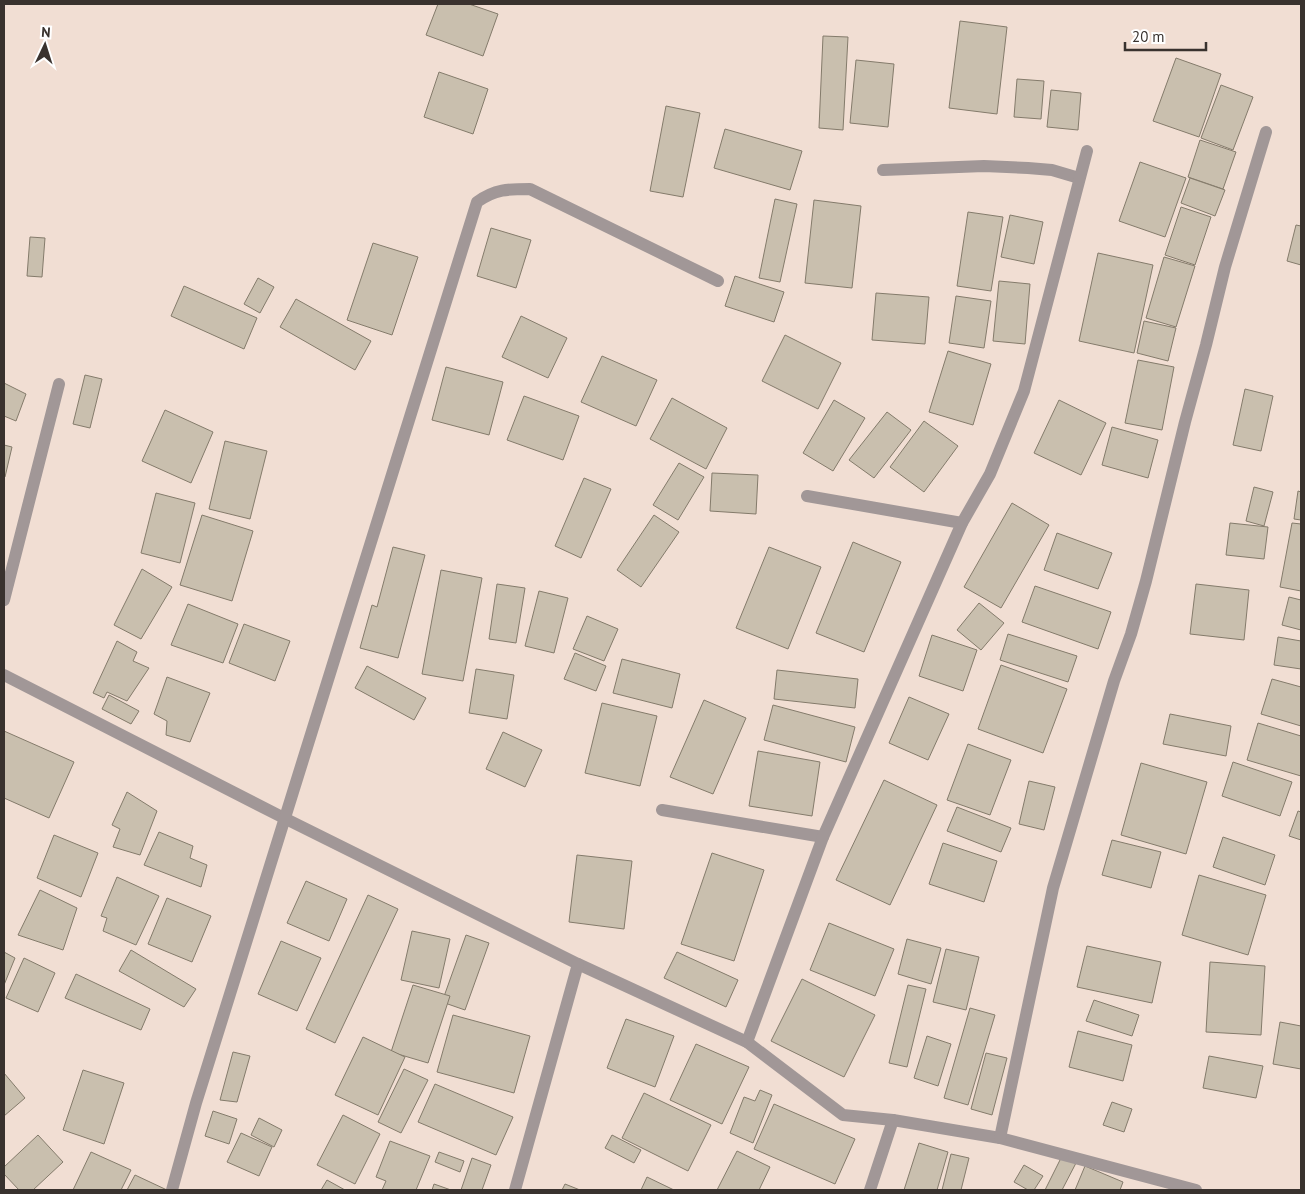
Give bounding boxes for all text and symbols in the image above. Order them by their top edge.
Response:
north arrow [20,20,70,70]
scale bar [1125,20,1206,52]
text: N [41,23,51,41]
text: 20 m [1132,27,1165,46]

